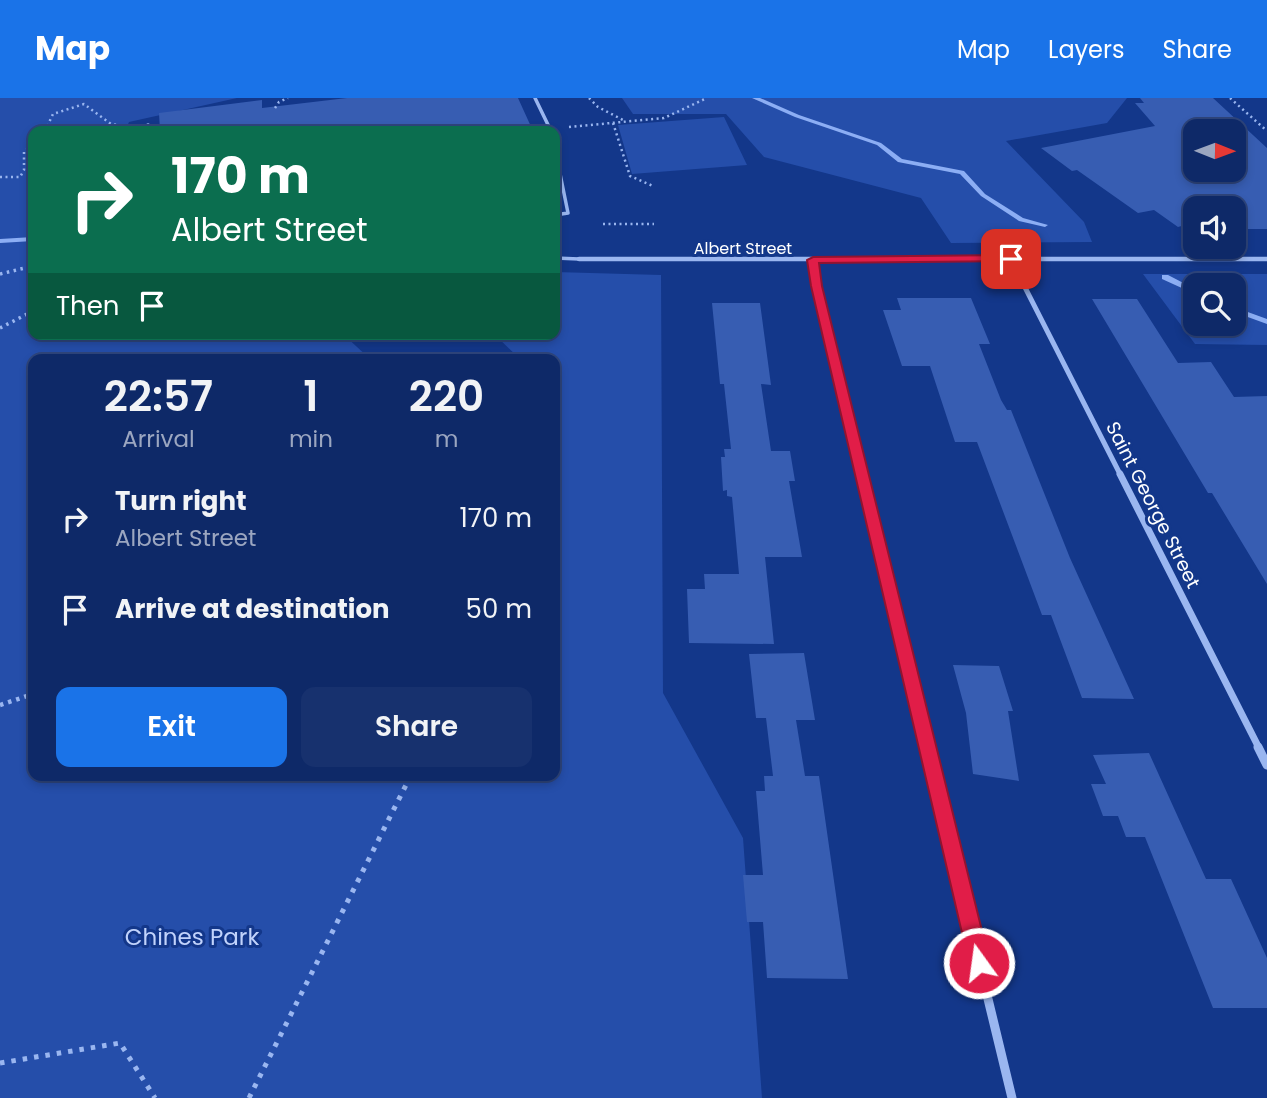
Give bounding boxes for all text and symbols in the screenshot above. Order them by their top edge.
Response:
text: Map [35,25,110,72]
text: Map [957,33,1010,66]
text: Layers [1048,33,1124,66]
text: Share [1162,33,1232,66]
north arrow [1183,119,1246,182]
map controls [1183,119,1246,336]
text: 170 m [171,142,310,210]
icon: right [56,154,147,245]
button: sound [1183,196,1246,259]
text: Albert Street [171,207,368,252]
pin [981,229,1041,289]
street label: Albert Street [694,237,792,260]
icon: arrive [992,240,1030,278]
button: search [1183,273,1246,336]
icon: arrive [133,287,171,325]
text: Then [56,288,119,324]
text: 22:57 [104,367,213,426]
text: 1 [303,367,319,426]
text: 220 [409,367,484,426]
street label: Saint George Street [1099,417,1207,593]
text: Arrival [122,423,195,455]
text: min [289,423,333,455]
text: m [435,423,458,455]
text: Turn right [115,483,247,519]
icon: right [56,500,94,538]
text: 170 m [459,500,532,536]
text: Albert Street [115,522,256,554]
icon: arrive [56,591,94,629]
text: Arrive at destination [115,591,390,627]
text: 50 m [466,591,532,627]
button: Exit [56,687,287,767]
button: Share [301,687,532,767]
park label: Chines Park [125,921,259,953]
position arrow [942,926,1016,1000]

